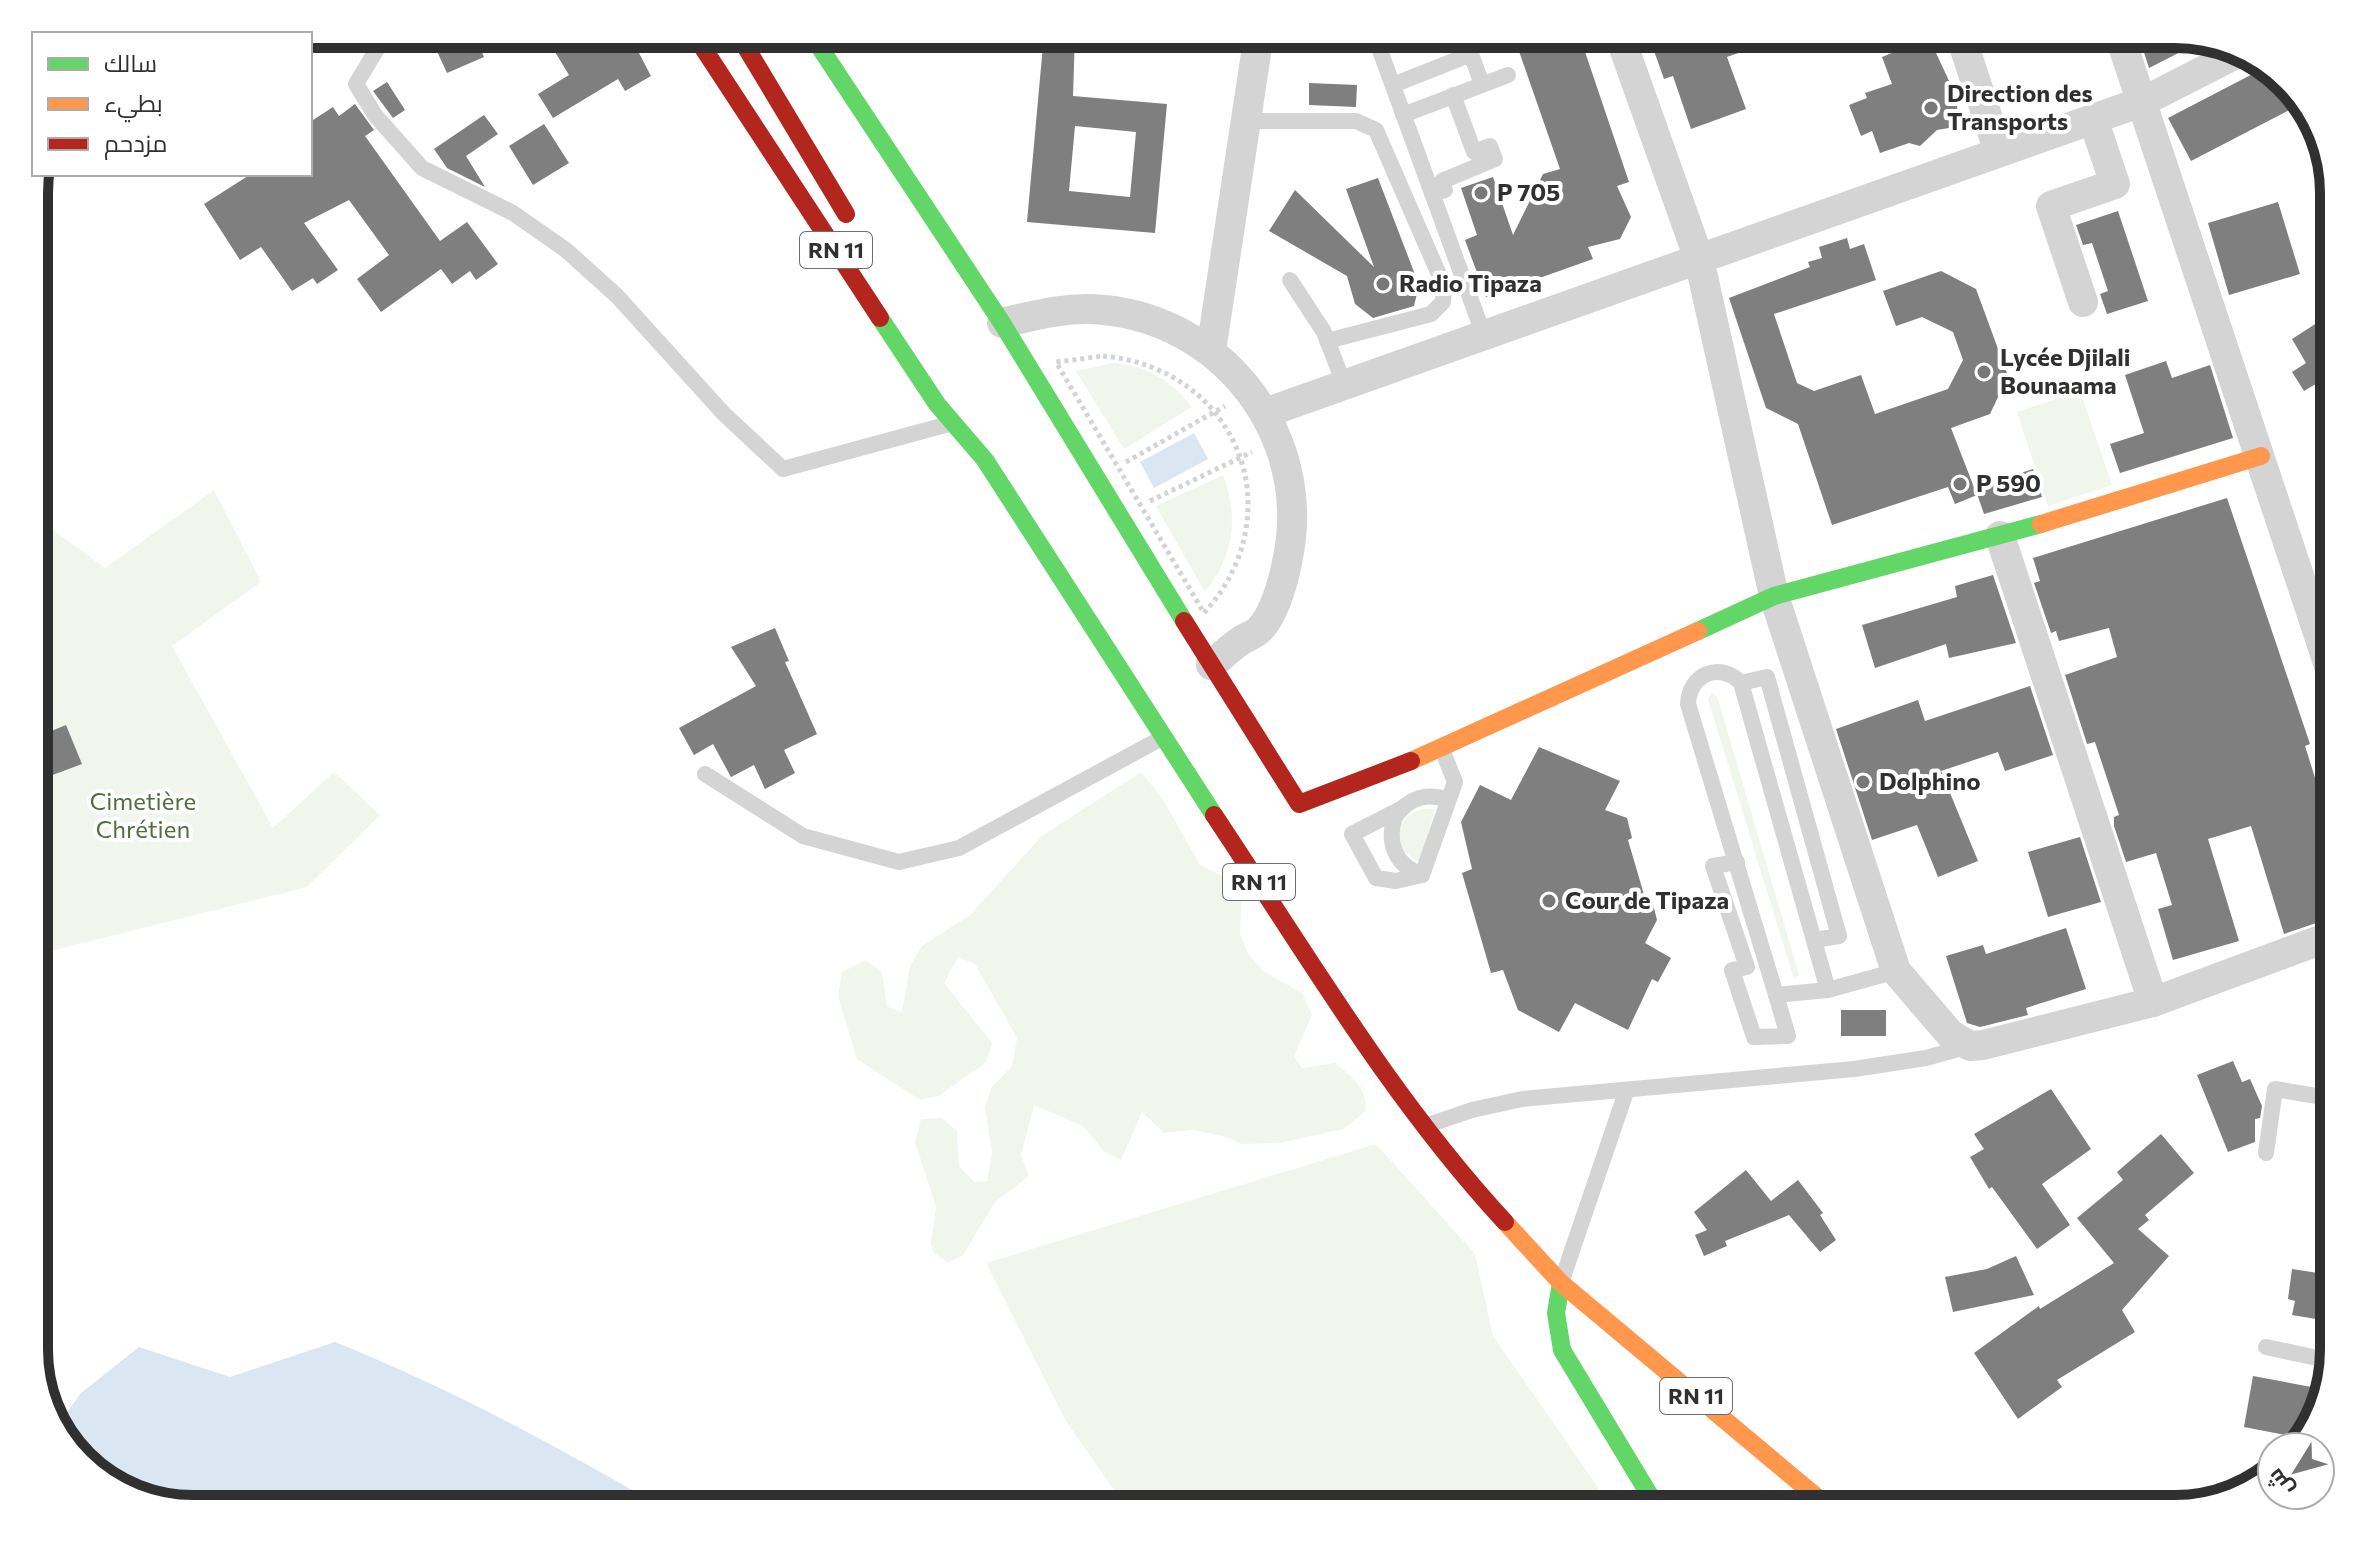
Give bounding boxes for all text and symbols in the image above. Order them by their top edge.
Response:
legend [32,32,312,176]
text: سالك [104,48,157,77]
place label: Direction des Transports [1947,78,2093,135]
text: بطيء [104,88,163,123]
marker: Direction des Transports [1922,99,1940,117]
text: مزدحم [104,128,167,160]
place label: P 705 [1497,177,1560,206]
marker: P 705 [1472,184,1490,202]
road number: RN 11 [800,232,872,268]
place label: Radio Tipaza [1399,268,1542,297]
marker: Radio Tipaza [1374,275,1392,293]
place label: Lycée Djilali Bounaama [2000,342,2131,399]
marker: Lycée Djilali Bounaama [1975,363,1993,381]
place label: P 590 [1976,468,2041,497]
marker: P 590 [1951,475,1969,493]
place label: Dolphino [1879,766,1981,795]
marker: Dolphino [1854,773,1872,791]
park label: Cimetière Chrétien [90,786,196,843]
road number: RN 11 [1223,864,1295,900]
place label: Cour de Tipaza [1565,885,1729,914]
marker: Cour de Tipaza [1540,892,1558,910]
road number: RN 11 [1660,1378,1732,1414]
north arrow [2256,1431,2336,1511]
text: ش [2260,1463,2300,1503]

